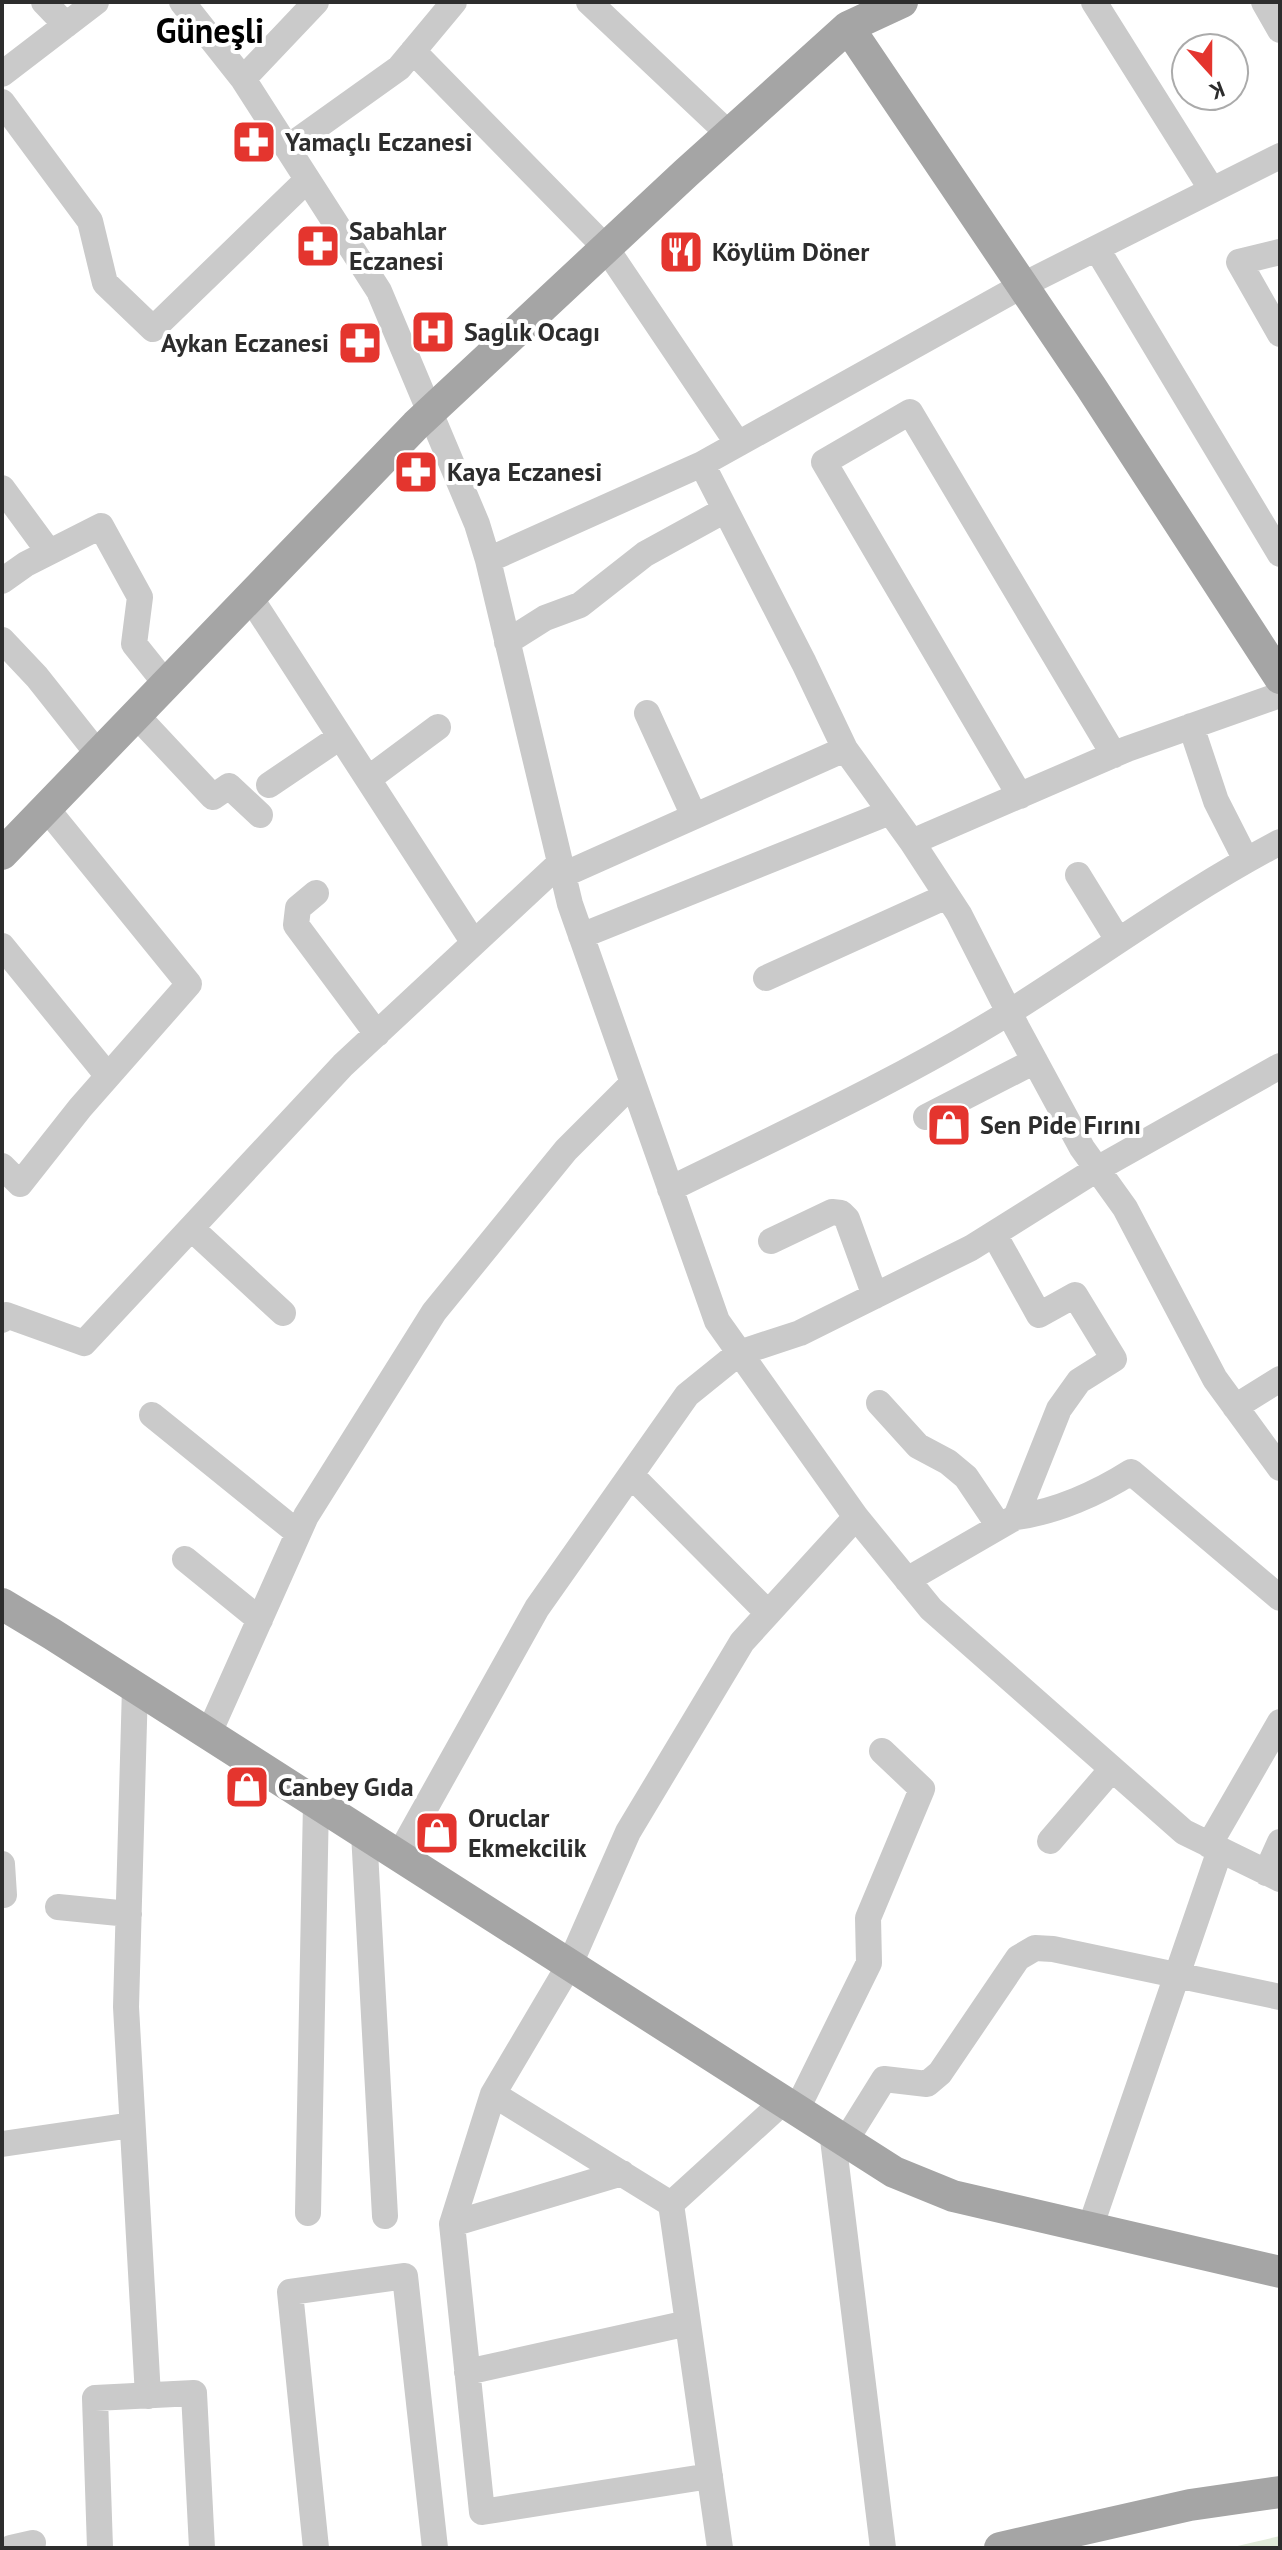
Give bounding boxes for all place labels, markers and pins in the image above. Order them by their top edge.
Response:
pharmacy icon: Yamaçlı Eczanesi [230,118,278,166]
place label: Yamaçlı Eczanesi [284,125,473,158]
place label: Sabahlar Eczanesi [349,214,447,277]
pharmacy icon: Sabahlar Eczanesi [294,222,342,270]
restaurant icon: Köylüm Döner [657,228,705,276]
place label: Köylüm Döner [712,235,870,268]
hospital icon: Saglık Ocagı [409,308,457,356]
place label: Saglık Ocagı [464,315,600,348]
pharmacy icon: Aykan Eczanesi [336,319,384,367]
place label: Aykan Eczanesi [161,326,329,359]
pharmacy icon: Kaya Eczanesi [392,448,440,496]
place label: Kaya Eczanesi [447,455,602,488]
shop icon: Sen Pide Fırını [925,1101,973,1149]
place label: Sen Pide Fırını [980,1108,1141,1141]
shop icon: Canbey Gıda [223,1763,271,1811]
place label: Canbey Gıda [278,1770,414,1803]
place label: Oruclar Ekmekcilik [468,1801,587,1864]
shop icon: Oruclar Ekmekcilik [413,1809,461,1857]

